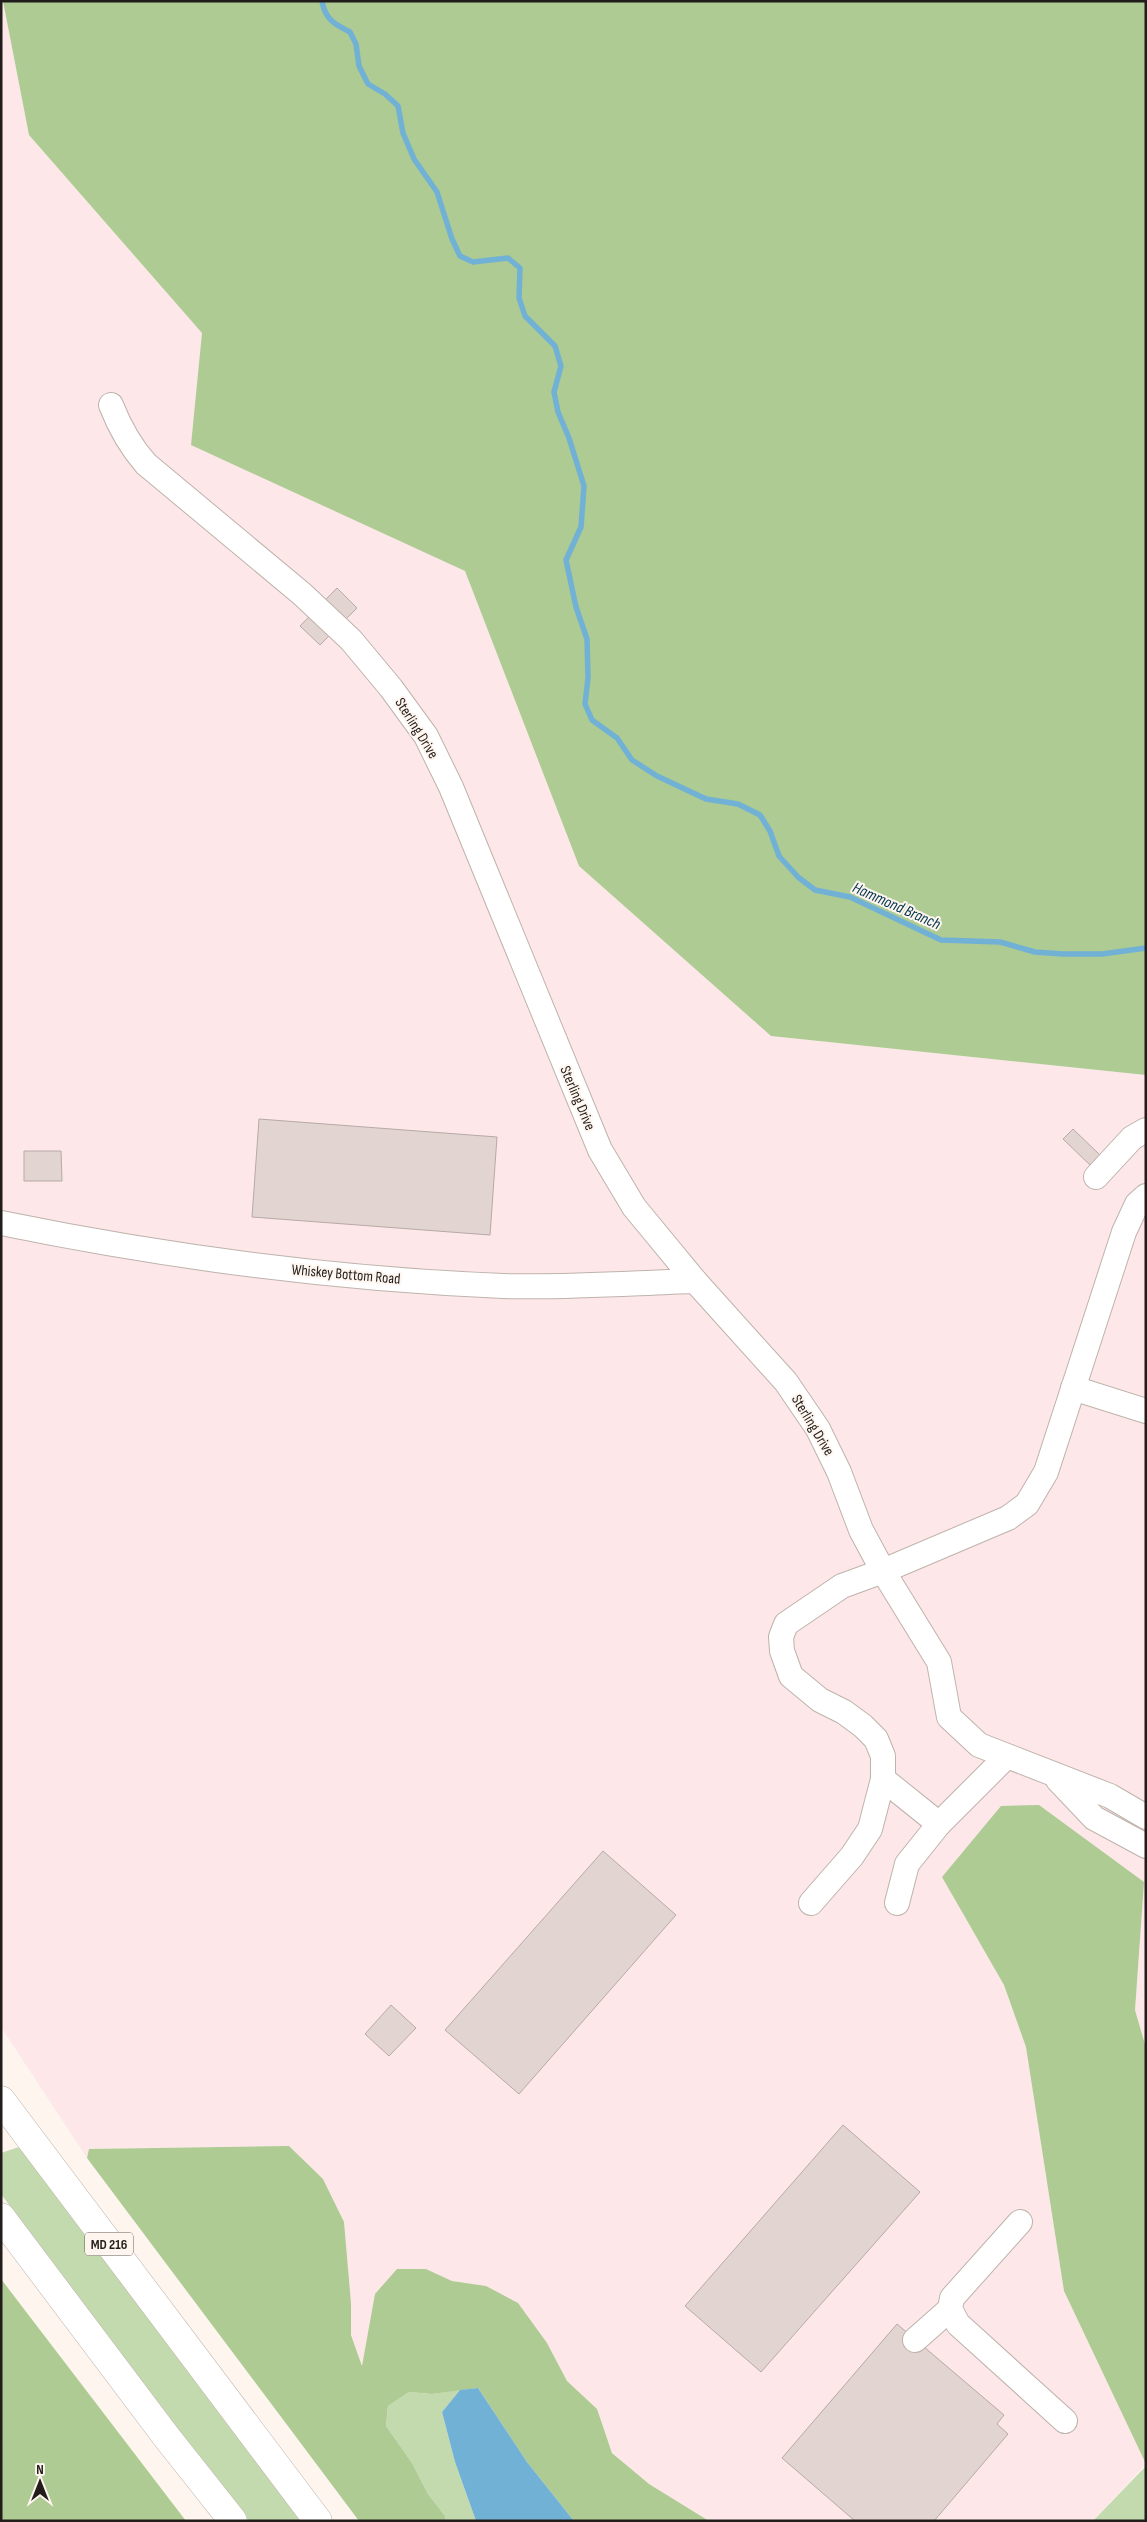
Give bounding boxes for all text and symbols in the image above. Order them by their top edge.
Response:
street label: Sterling Drive [390,694,443,762]
water label: Hammond Branch [849,879,944,934]
street label: Sterling Drive [555,1063,600,1133]
street label: Whiskey Bottom Road [291,1260,401,1289]
street label: Sterling Drive [787,1391,838,1459]
road number: MD 216 [85,2232,133,2256]
north arrow [15,2457,65,2507]
text: N [36,2461,44,2478]

